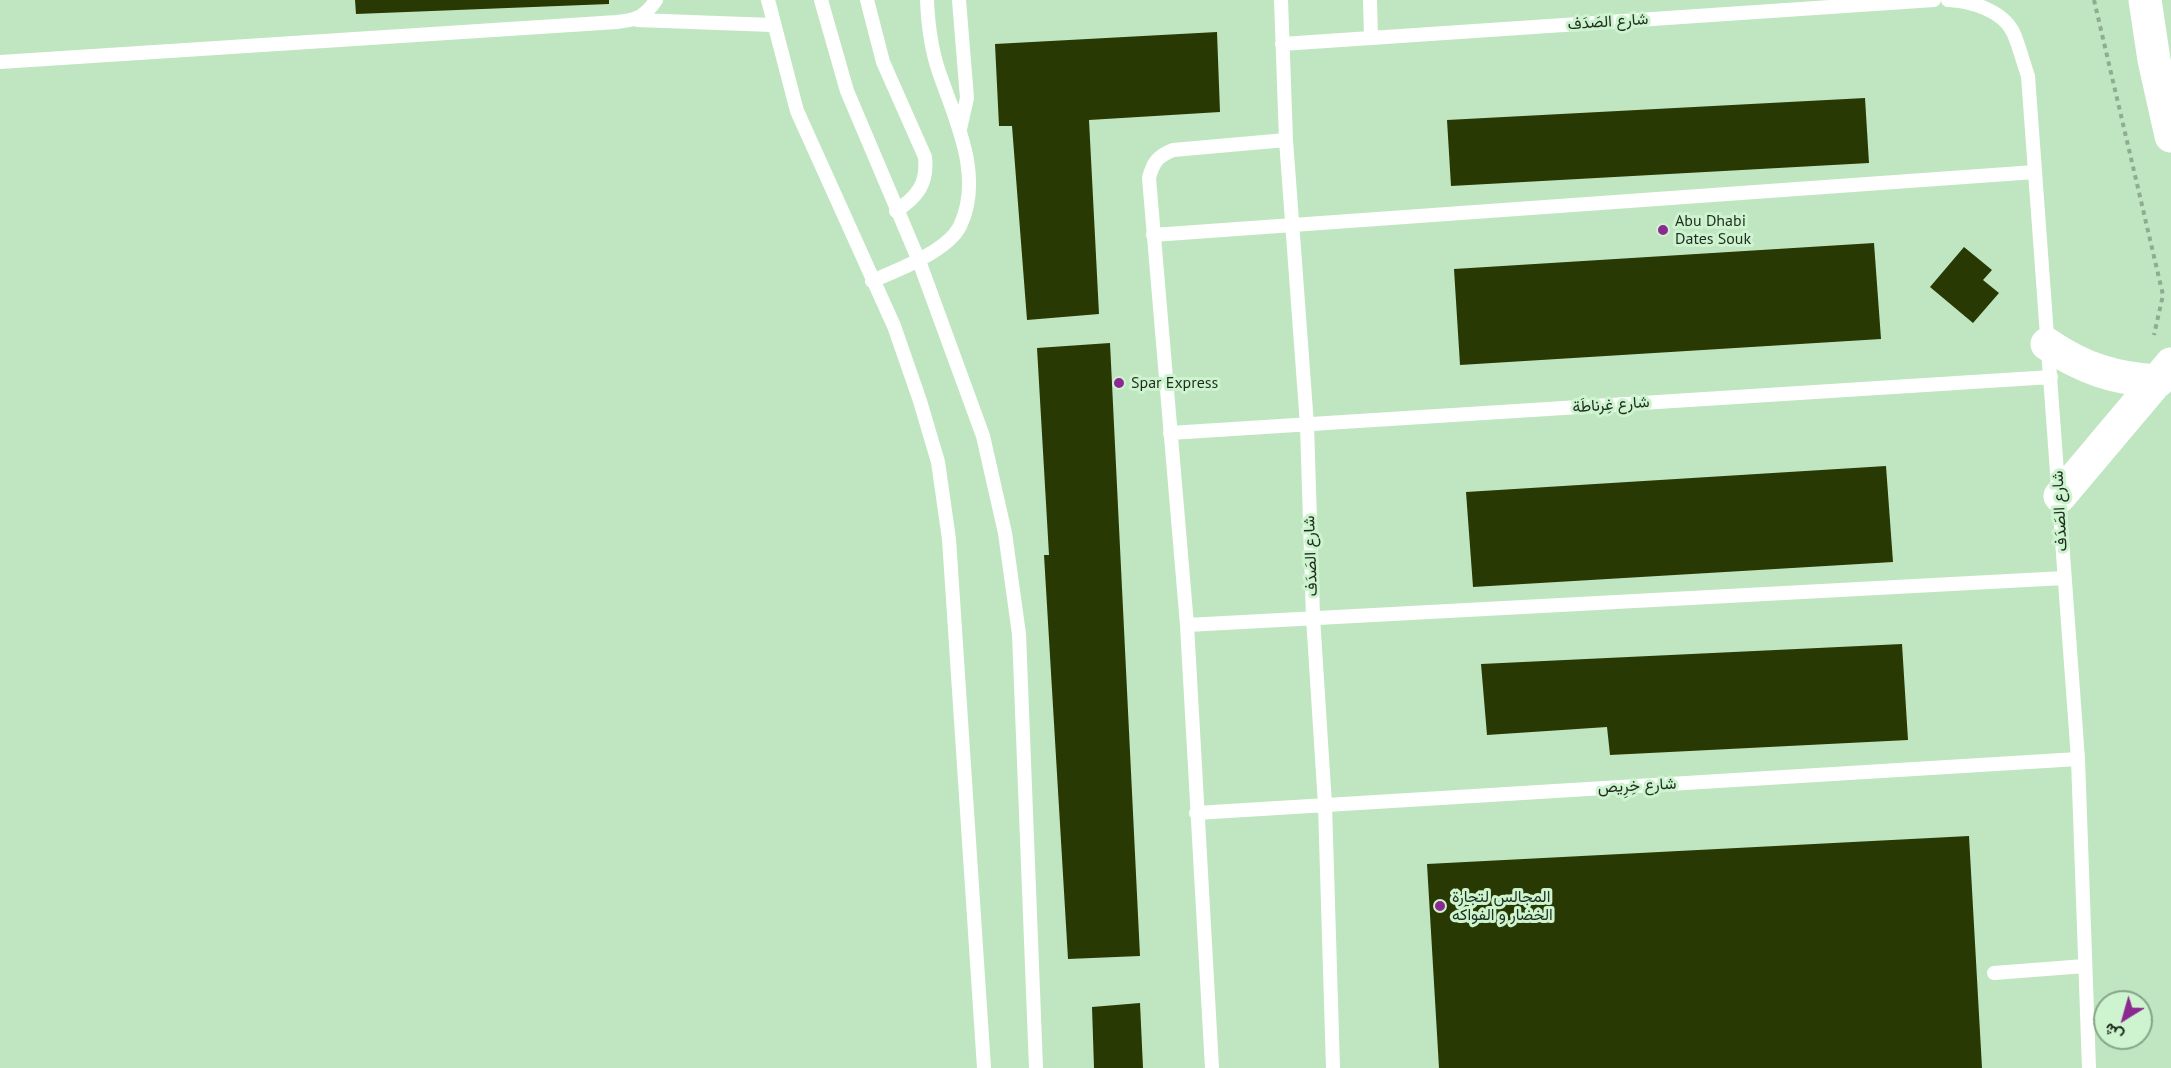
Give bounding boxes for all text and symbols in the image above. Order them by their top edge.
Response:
street label: شارع الصَدَف [1567,10,1649,34]
place label: Abu Dhabi Dates Souk [1675,211,1751,249]
marker: Abu Dhabi Dates Souk [1656,223,1670,237]
place label: Spar Express [1131,373,1218,393]
marker: Spar Express [1112,376,1126,390]
street label: شارع غِرناطَة [1572,393,1650,417]
street label: شارع الصَدَف [2048,470,2072,552]
street label: شارع الصَدَف [1300,515,1322,597]
street label: شارع خِرِيص [1597,774,1677,798]
place label: المجالس لتجارة الخضار و الفواكه [1452,887,1553,925]
marker: المجالس لتجارة الخضار و الفواكه [1433,899,1447,913]
north arrow [2093,990,2153,1050]
text: ش [2100,1019,2127,1047]

